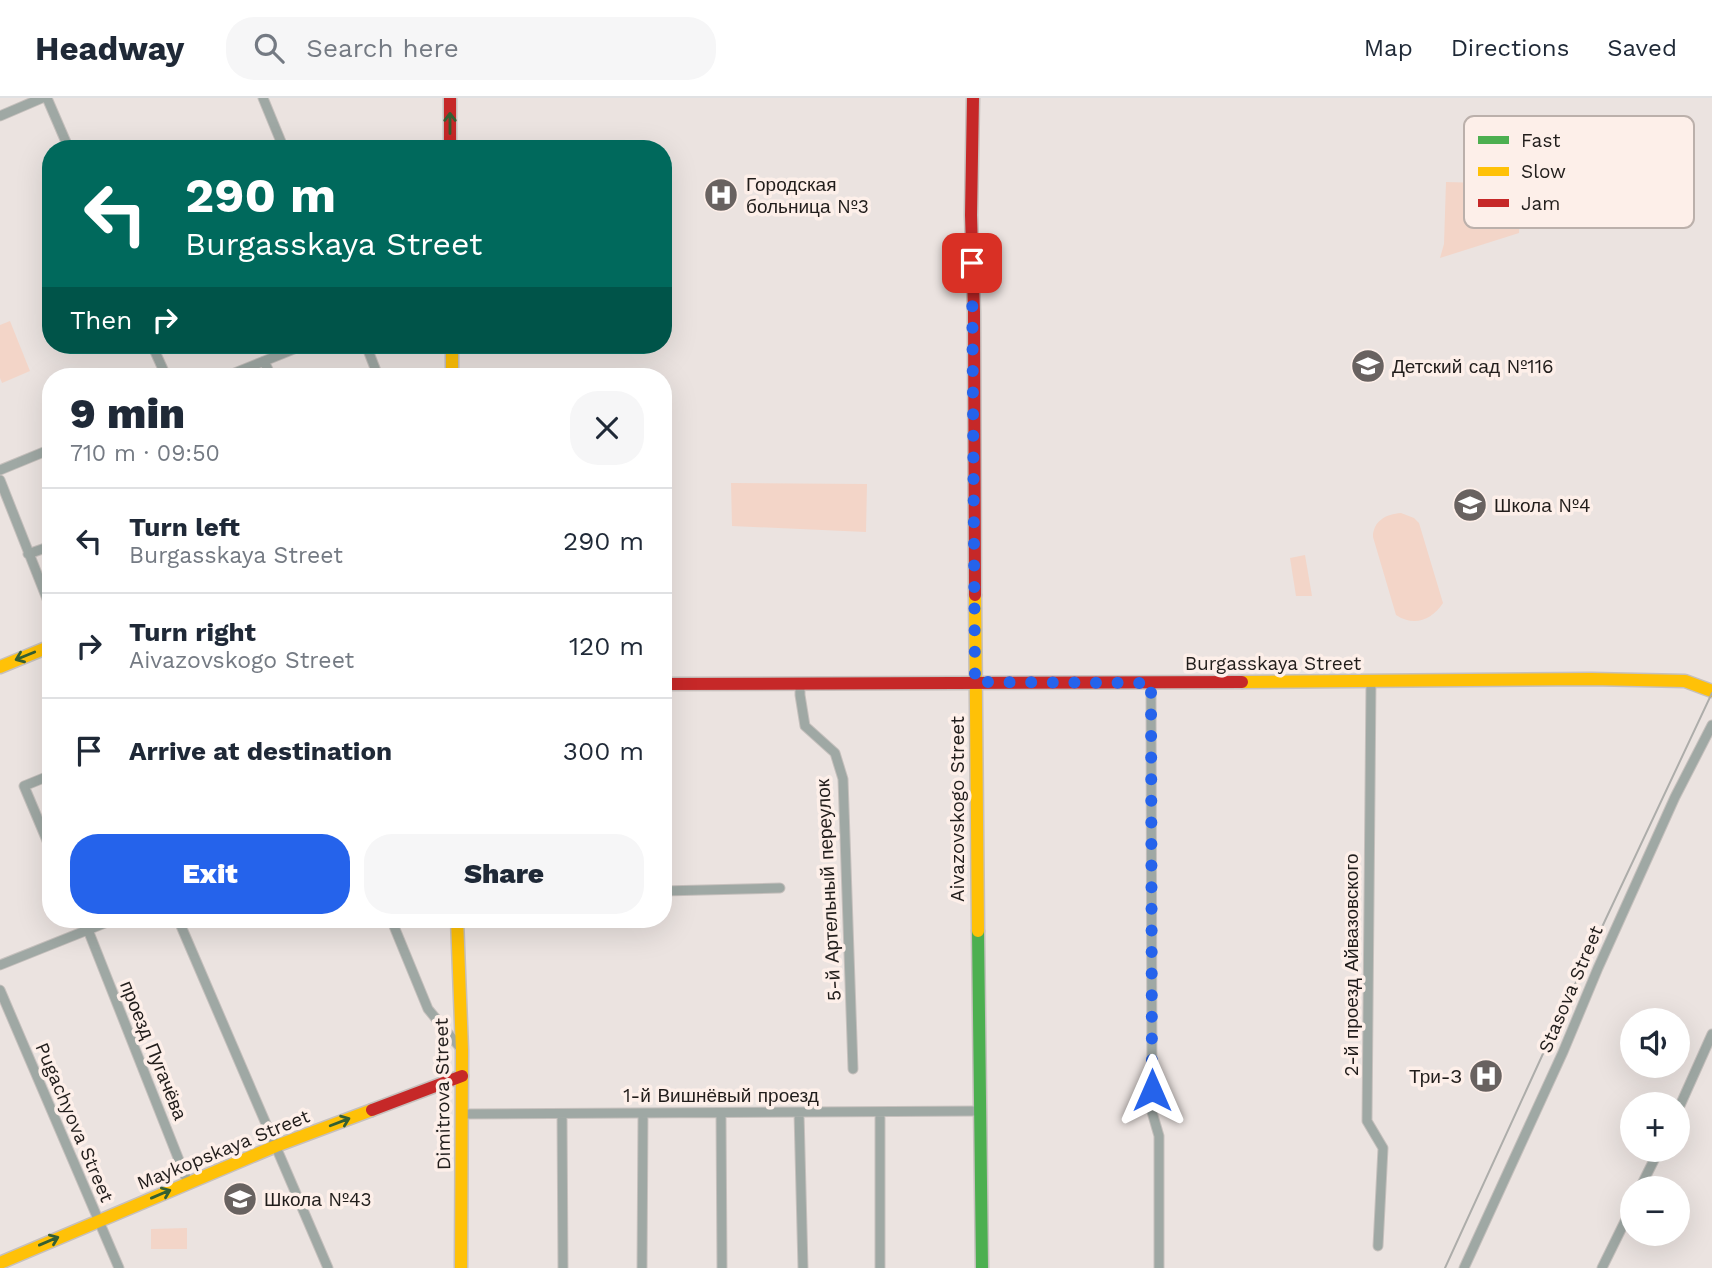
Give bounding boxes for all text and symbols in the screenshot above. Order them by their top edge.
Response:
search box [226,17,716,80]
text: Headway [35,29,184,68]
icon: search [250,29,288,67]
text: Search here [306,33,459,63]
text: Map [1364,34,1413,62]
text: Directions [1451,34,1569,62]
text: Saved [1607,34,1677,62]
one-way arrow [443,112,457,135]
legend [1464,116,1694,228]
text: Fast [1521,129,1560,152]
text: Slow [1521,160,1566,183]
text: 290 m [185,166,336,224]
icon: left [70,168,161,259]
place label: Городская больница №3 [746,173,869,218]
hospital icon: Городская больница №3 [702,176,740,214]
text: Jam [1521,192,1560,215]
text: Burgasskaya Street [185,225,482,263]
pin [942,233,1002,293]
icon: arrive [953,244,991,282]
icon: right [146,301,184,339]
text: Then [70,305,132,335]
school or university icon: Детский сад №116 [1349,347,1387,385]
place label: Детский сад №116 [1392,355,1554,378]
text: 9 min [70,389,185,438]
button: close [570,391,644,465]
text: 710 m · 09:50 [70,440,220,467]
school or university icon: Школа №4 [1451,486,1489,524]
place label: Школа №4 [1494,494,1591,517]
text: Turn left [129,512,240,542]
icon: left [70,522,108,560]
text: 290 m [563,526,644,556]
text: Burgasskaya Street [129,542,343,569]
text: Turn right [129,617,256,647]
icon: right [70,627,108,665]
text: 120 m [569,631,644,661]
text: Aivazovskogo Street [129,647,354,674]
one-way arrow [15,651,37,664]
street label: Burgasskaya Street [1185,652,1361,675]
street label: Aivazovskogo Street [946,716,969,902]
icon: arrive [70,732,108,770]
text: Arrive at destination [129,736,392,766]
text: 300 m [563,736,644,766]
street label: 5-й Артельный переулок [811,778,846,1002]
button: Exit [70,834,350,914]
button: Share [364,834,644,914]
street label: 2-й проезд Айвазовского [1340,853,1363,1077]
street label: Stasova Street [1533,922,1608,1056]
street label: проезд Пугачёва [115,977,192,1124]
map controls [1620,1008,1690,1246]
button: sound [1620,1008,1690,1078]
street label: Dimitrova Street [430,1018,455,1170]
street label: Pugachyova Street [31,1039,119,1205]
position arrow [1115,1053,1189,1127]
hospital icon: Три-З [1467,1057,1505,1095]
place label: Три-З [1409,1065,1462,1088]
street label: 1-й Вишнёвый проезд [623,1084,819,1107]
button: + [1620,1092,1690,1162]
street label: Maykopskaya Street [133,1104,313,1195]
one-way arrow [328,1115,350,1127]
button: − [1620,1176,1690,1246]
school or university icon: Школа №43 [221,1180,259,1218]
one-way arrow [150,1187,171,1200]
place label: Школа №43 [264,1188,372,1211]
one-way arrow [38,1234,59,1247]

